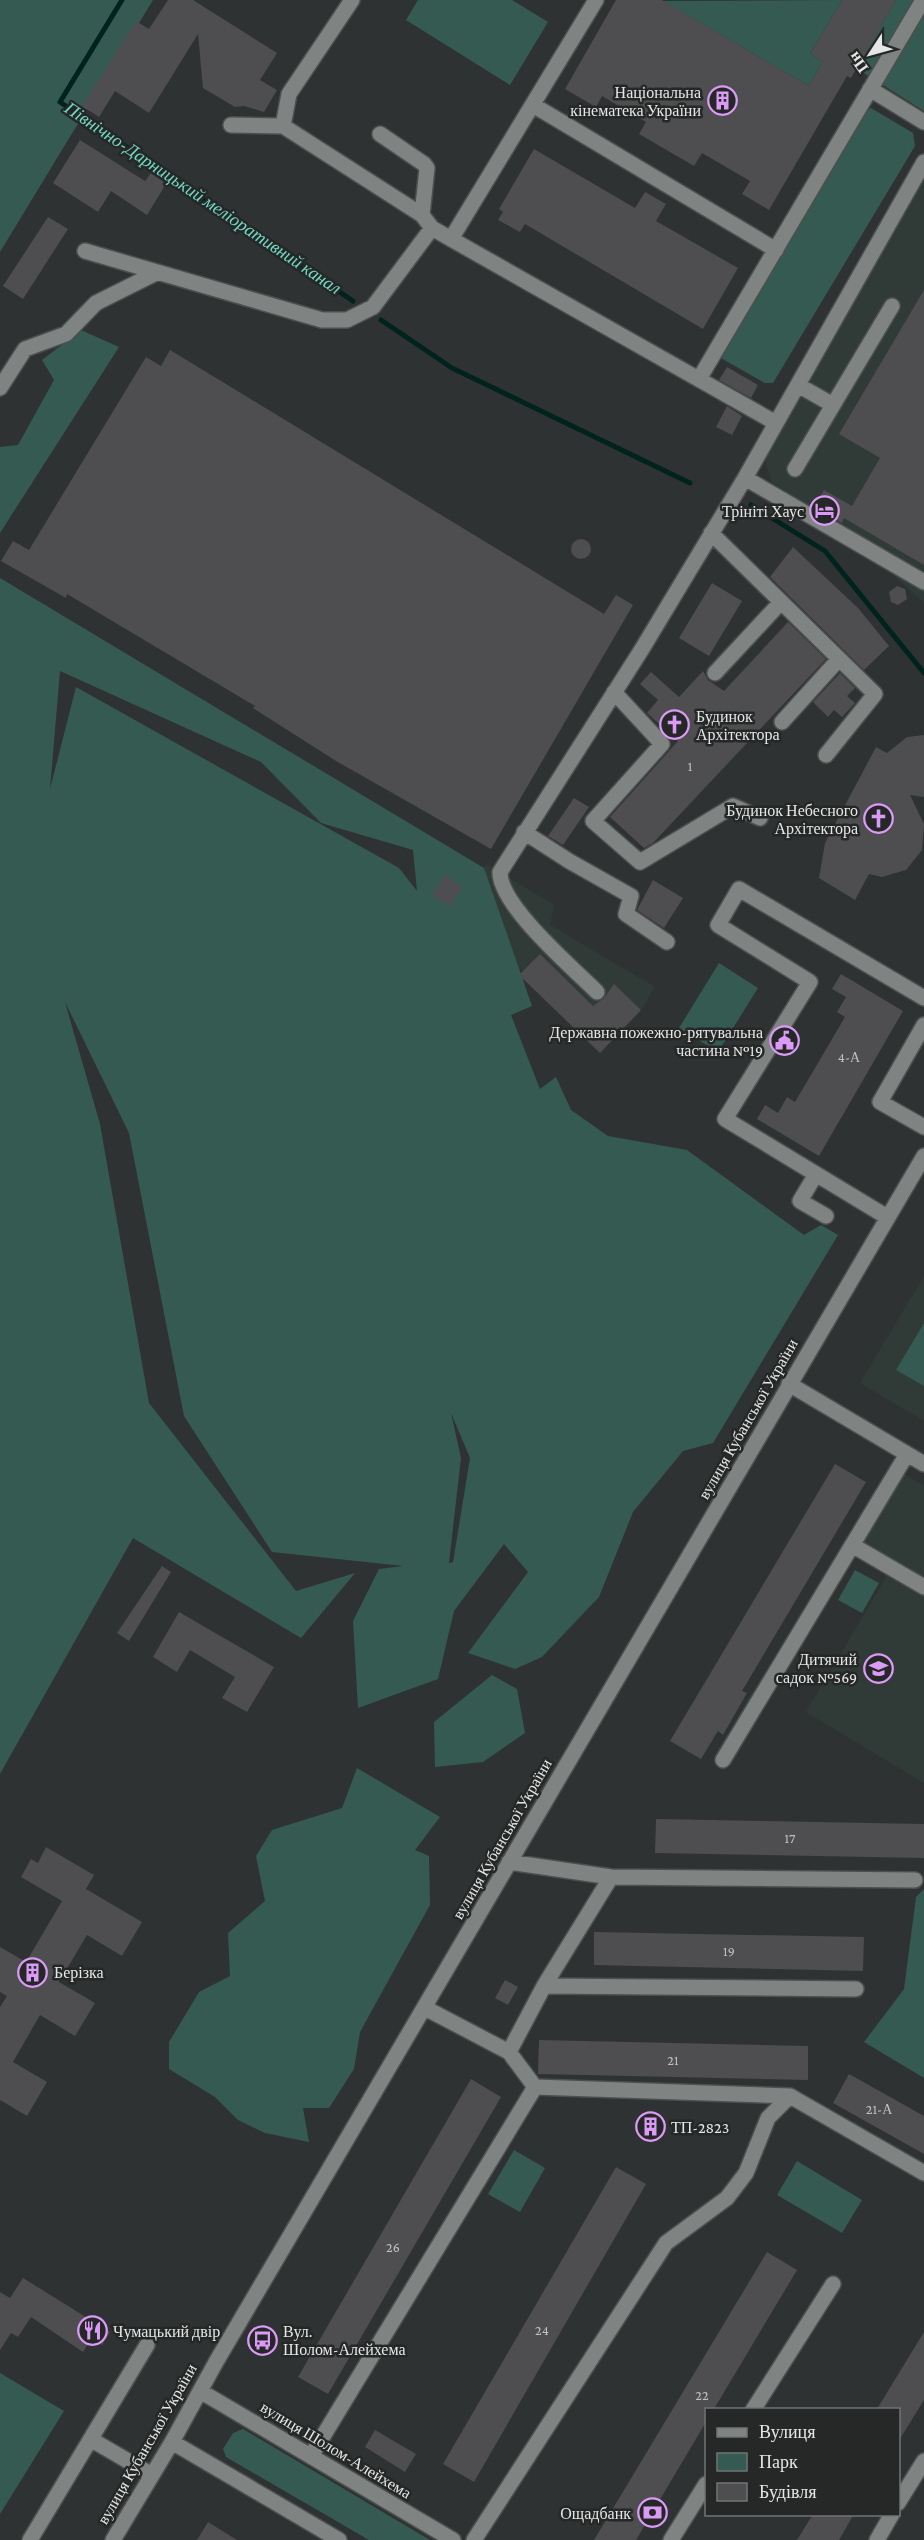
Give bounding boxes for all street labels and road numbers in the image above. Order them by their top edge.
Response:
street label: вулиця Кубанської України [695,1336,802,1503]
street label: вулиця Кубанської України [449,1756,556,1923]
street label: вулиця Кубанської України [94,2361,201,2528]
street label: вулиця Шолом-Алейхема [257,2398,414,2503]

